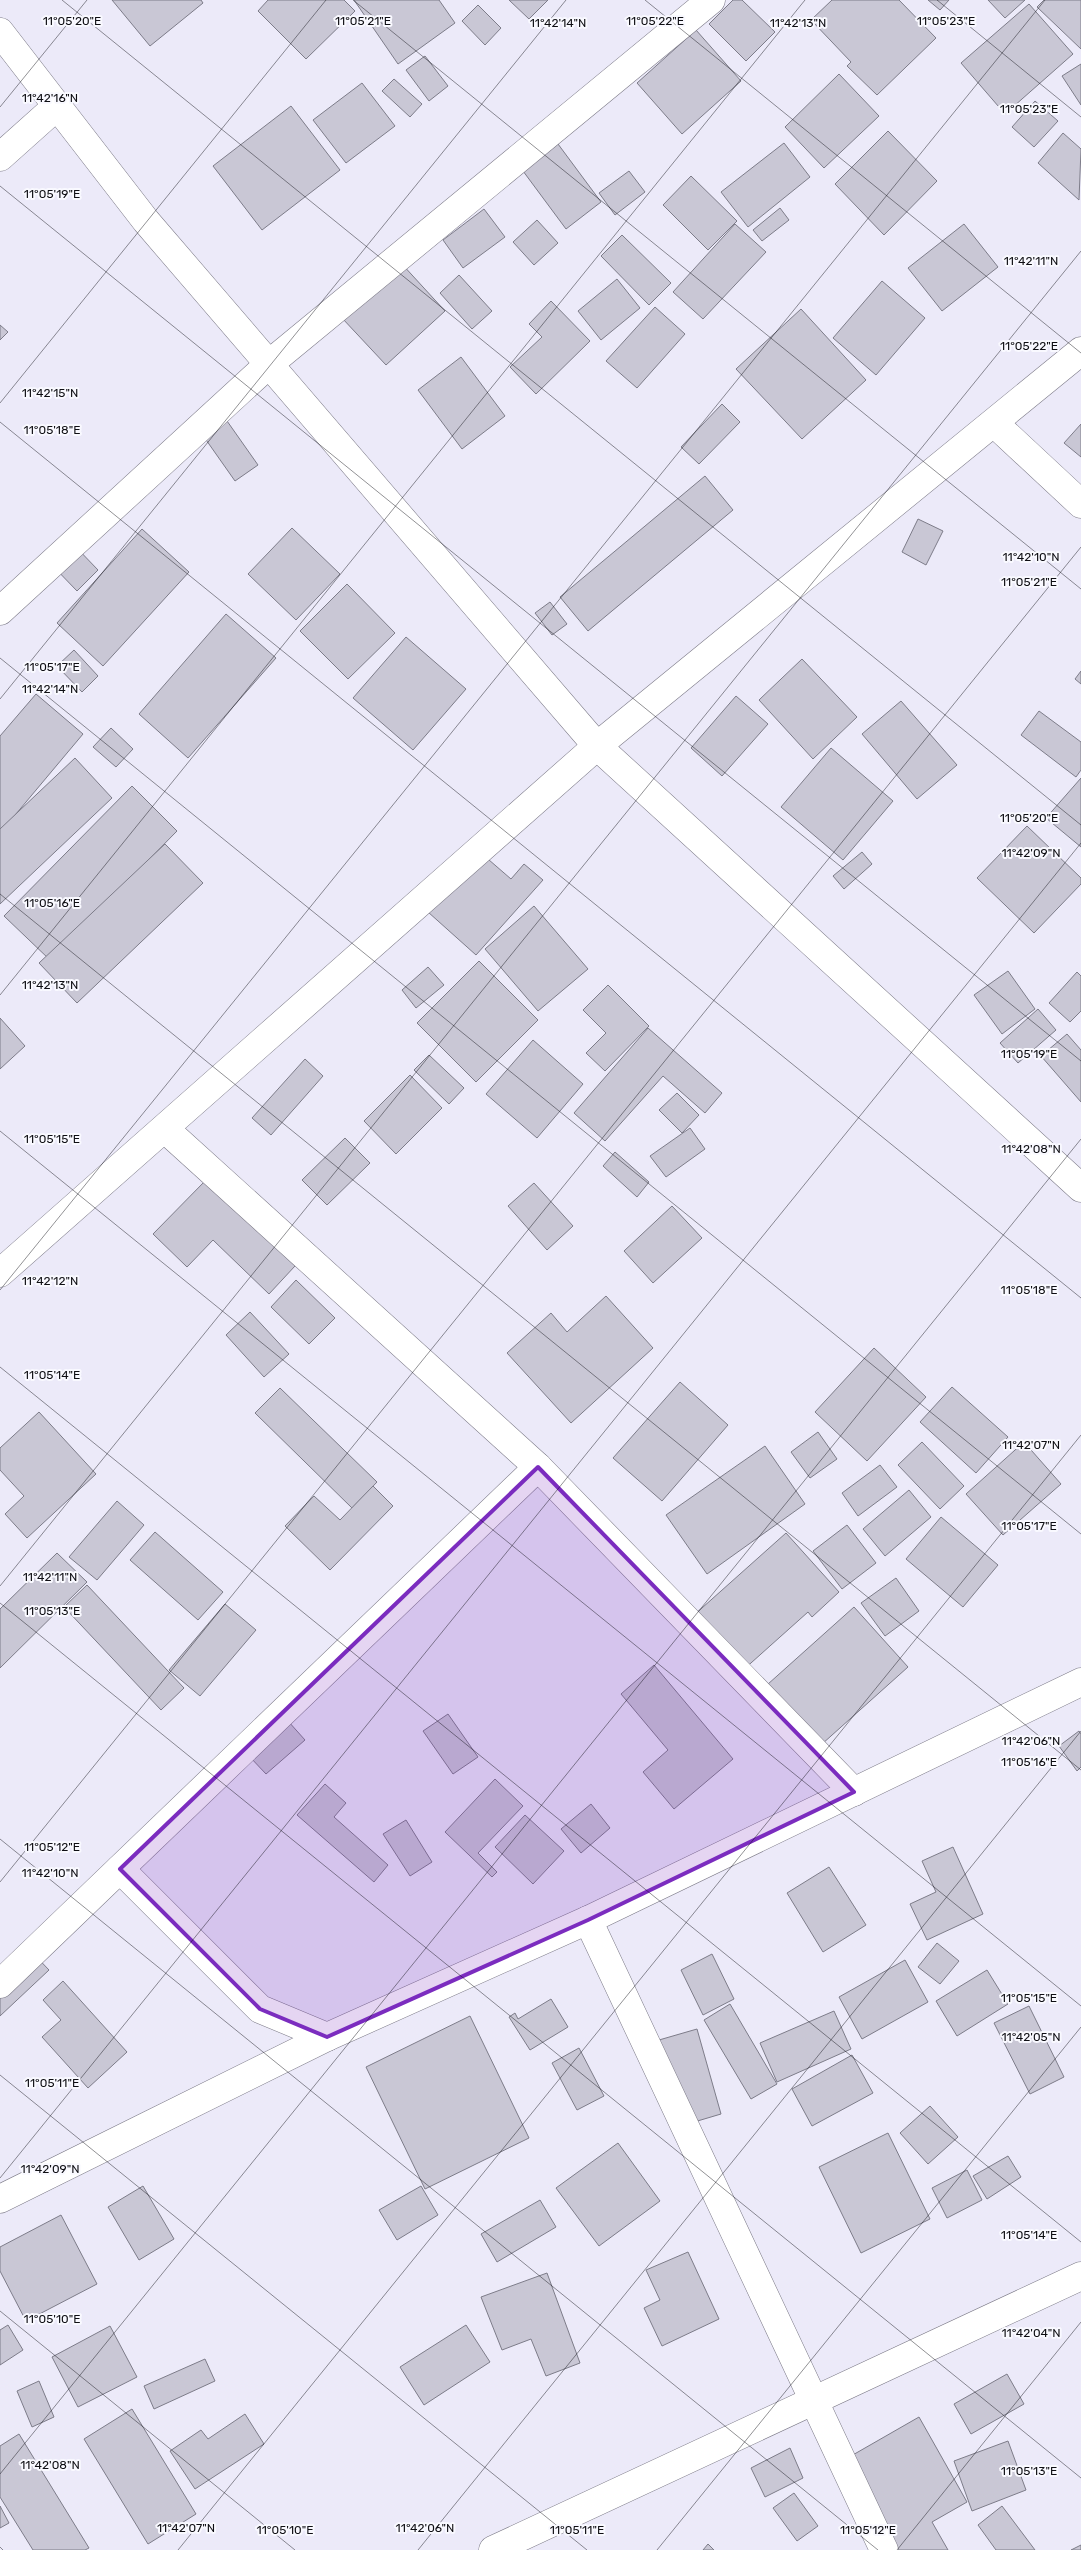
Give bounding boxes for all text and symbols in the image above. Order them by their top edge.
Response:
text: 11°05'20"E [43,14,101,28]
text: 11°05'21"E [335,14,391,28]
text: 11°05'22"E [626,14,684,28]
text: 11°05'23"E [917,14,975,28]
text: 11°42'14"N [530,16,586,30]
text: 11°42'13"N [770,16,826,30]
text: 11°42'16"N [22,91,78,105]
text: 11°05'23"E [1000,102,1058,116]
text: 11°05'19"E [24,187,80,201]
text: 11°42'11"N [1004,254,1058,268]
text: 11°05'22"E [1000,339,1058,353]
text: 11°42'15"N [22,386,78,400]
text: 11°05'18"E [24,423,80,437]
text: 11°42'10"N [1002,550,1060,564]
text: 11°05'21"E [1001,575,1057,589]
text: 11°05'17"E [24,660,80,674]
text: 11°42'14"N [22,682,78,696]
text: 11°05'20"E [1000,811,1058,825]
text: 11°42'09"N [1001,846,1061,860]
text: 11°05'16"E [24,896,80,910]
text: 11°42'13"N [22,978,78,992]
text: 11°05'19"E [1001,1047,1057,1061]
text: 11°05'15"E [24,1132,80,1146]
text: 11°42'08"N [1001,1142,1061,1156]
text: 11°42'12"N [22,1274,78,1288]
text: 11°05'18"E [1001,1283,1057,1297]
text: 11°05'14"E [24,1368,80,1382]
text: 11°42'07"N [1002,1438,1060,1452]
text: 11°05'17"E [1001,1519,1057,1533]
text: 11°42'11"N [23,1570,77,1584]
text: 11°05'13"E [24,1604,80,1618]
text: 11°42'06"N [1002,1734,1060,1748]
text: 11°05'16"E [1001,1755,1057,1769]
text: 11°05'12"E [24,1840,80,1854]
text: 11°42'10"N [21,1866,79,1880]
text: 11°05'15"E [1001,1991,1057,2005]
text: 11°42'05"N [1001,2030,1061,2044]
text: 11°05'11"E [25,2076,79,2090]
text: 11°42'09"N [20,2162,80,2176]
text: 11°05'14"E [1001,2228,1057,2242]
text: 11°05'10"E [24,2312,80,2326]
text: 11°42'04"N [1001,2326,1061,2340]
text: 11°42'08"N [20,2458,80,2472]
text: 11°05'13"E [1001,2464,1057,2478]
text: 11°42'07"N [157,2521,215,2535]
text: 11°42'06"N [396,2521,454,2535]
text: 11°05'10"E [257,2523,313,2537]
text: 11°05'11"E [550,2523,604,2537]
text: 11°05'12"E [840,2523,896,2537]

